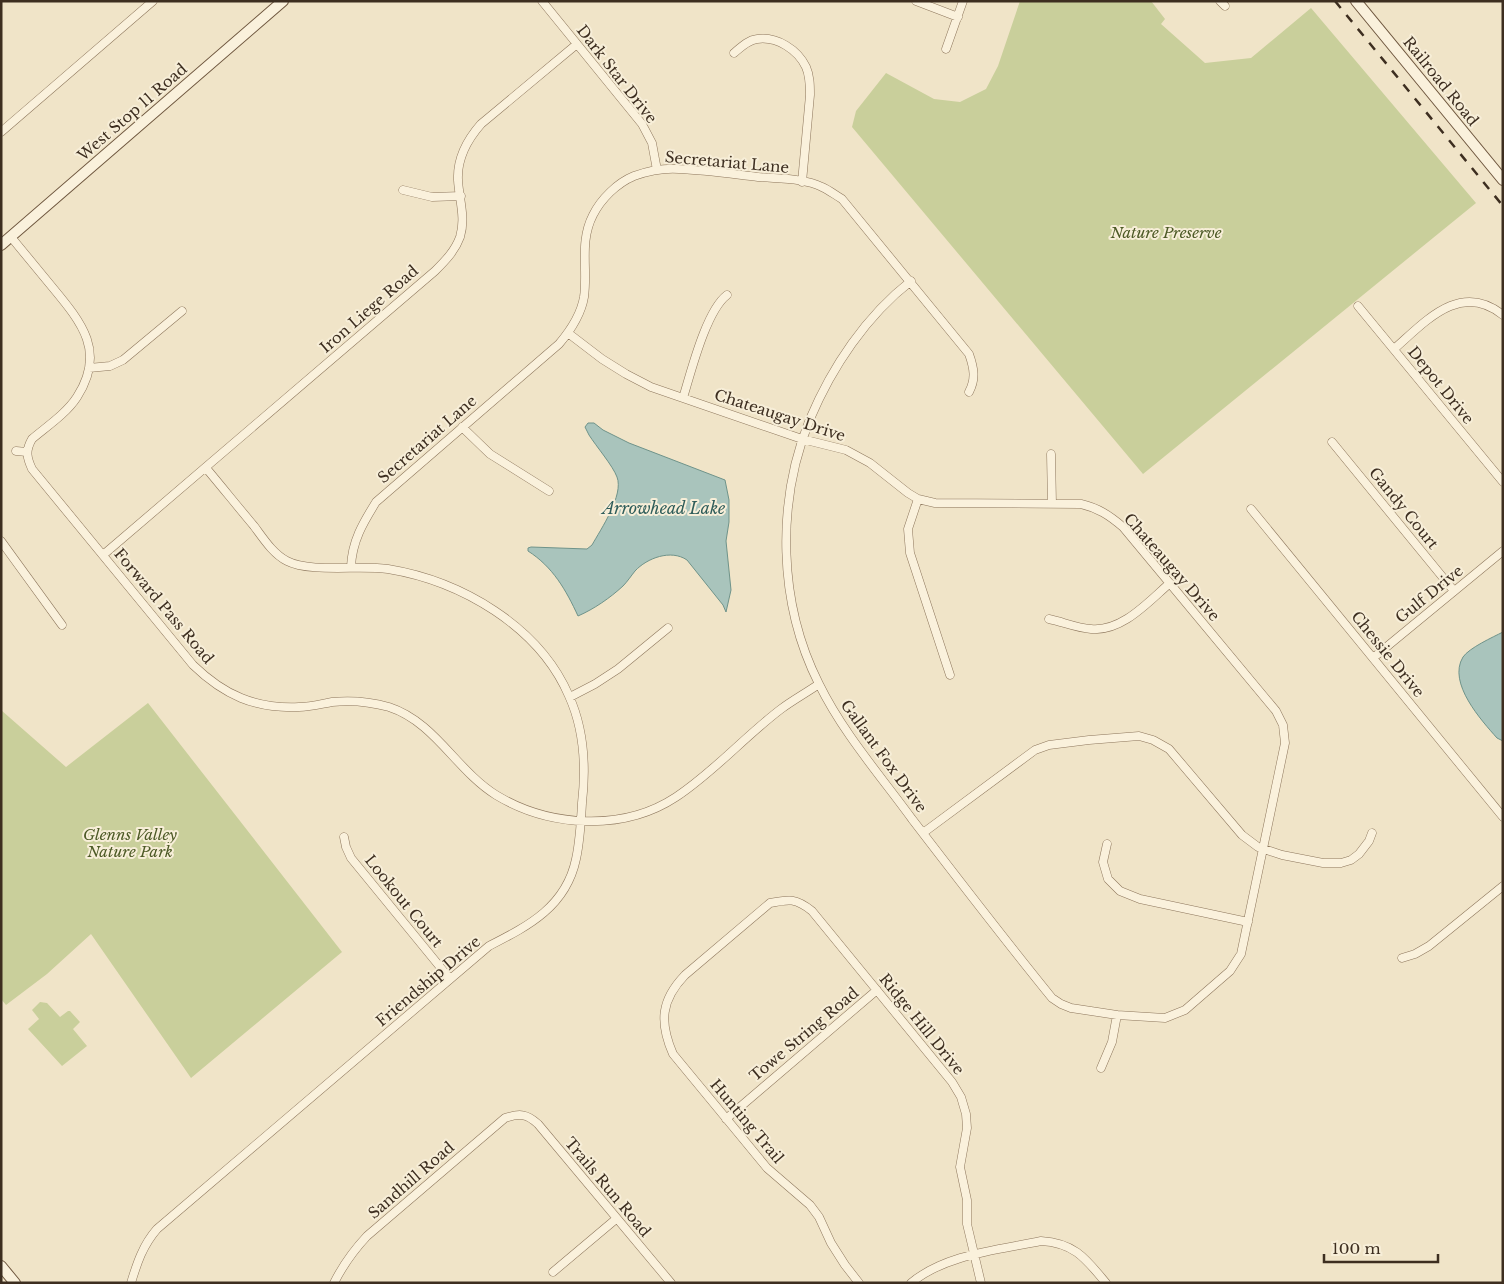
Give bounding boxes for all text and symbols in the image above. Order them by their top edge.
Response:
street label: Dark Star Drive [573,21,661,127]
street label: Railroad Road [1399,32,1483,130]
street label: West Stop 11 Road [73,59,191,165]
street label: Secretariat Lane [664,147,790,177]
park label: Nature Preserve [1109,223,1222,242]
street label: Iron Liege Road [316,261,422,357]
street label: Depot Drive [1404,342,1478,428]
street label: Chateaugay Drive [712,385,848,445]
street label: Secretariat Lane [374,391,480,487]
street label: Gandy Court [1365,463,1443,553]
water label: Arrowhead Lake [601,498,726,518]
street label: Chateaugay Drive [1120,509,1224,625]
street label: Forward Pass Road [110,544,218,668]
street label: Gulf Drive [1391,561,1467,627]
street label: Chessie Drive [1347,607,1429,701]
street label: Gallant Fox Drive [837,696,931,816]
park label: Glenns Valley Nature Park [83,825,177,861]
street label: Lookout Court [361,851,447,951]
street label: Friendship Drive [372,932,484,1030]
street label: Ridge Hill Drive [875,970,969,1078]
street label: Towe String Road [746,983,862,1085]
street label: Hunting Trail [706,1075,788,1167]
street label: Trails Run Road [561,1133,655,1241]
street label: Sandhill Road [364,1137,458,1223]
scale bar [1324,1232,1438,1264]
text: 100 m [1332,1239,1381,1258]

